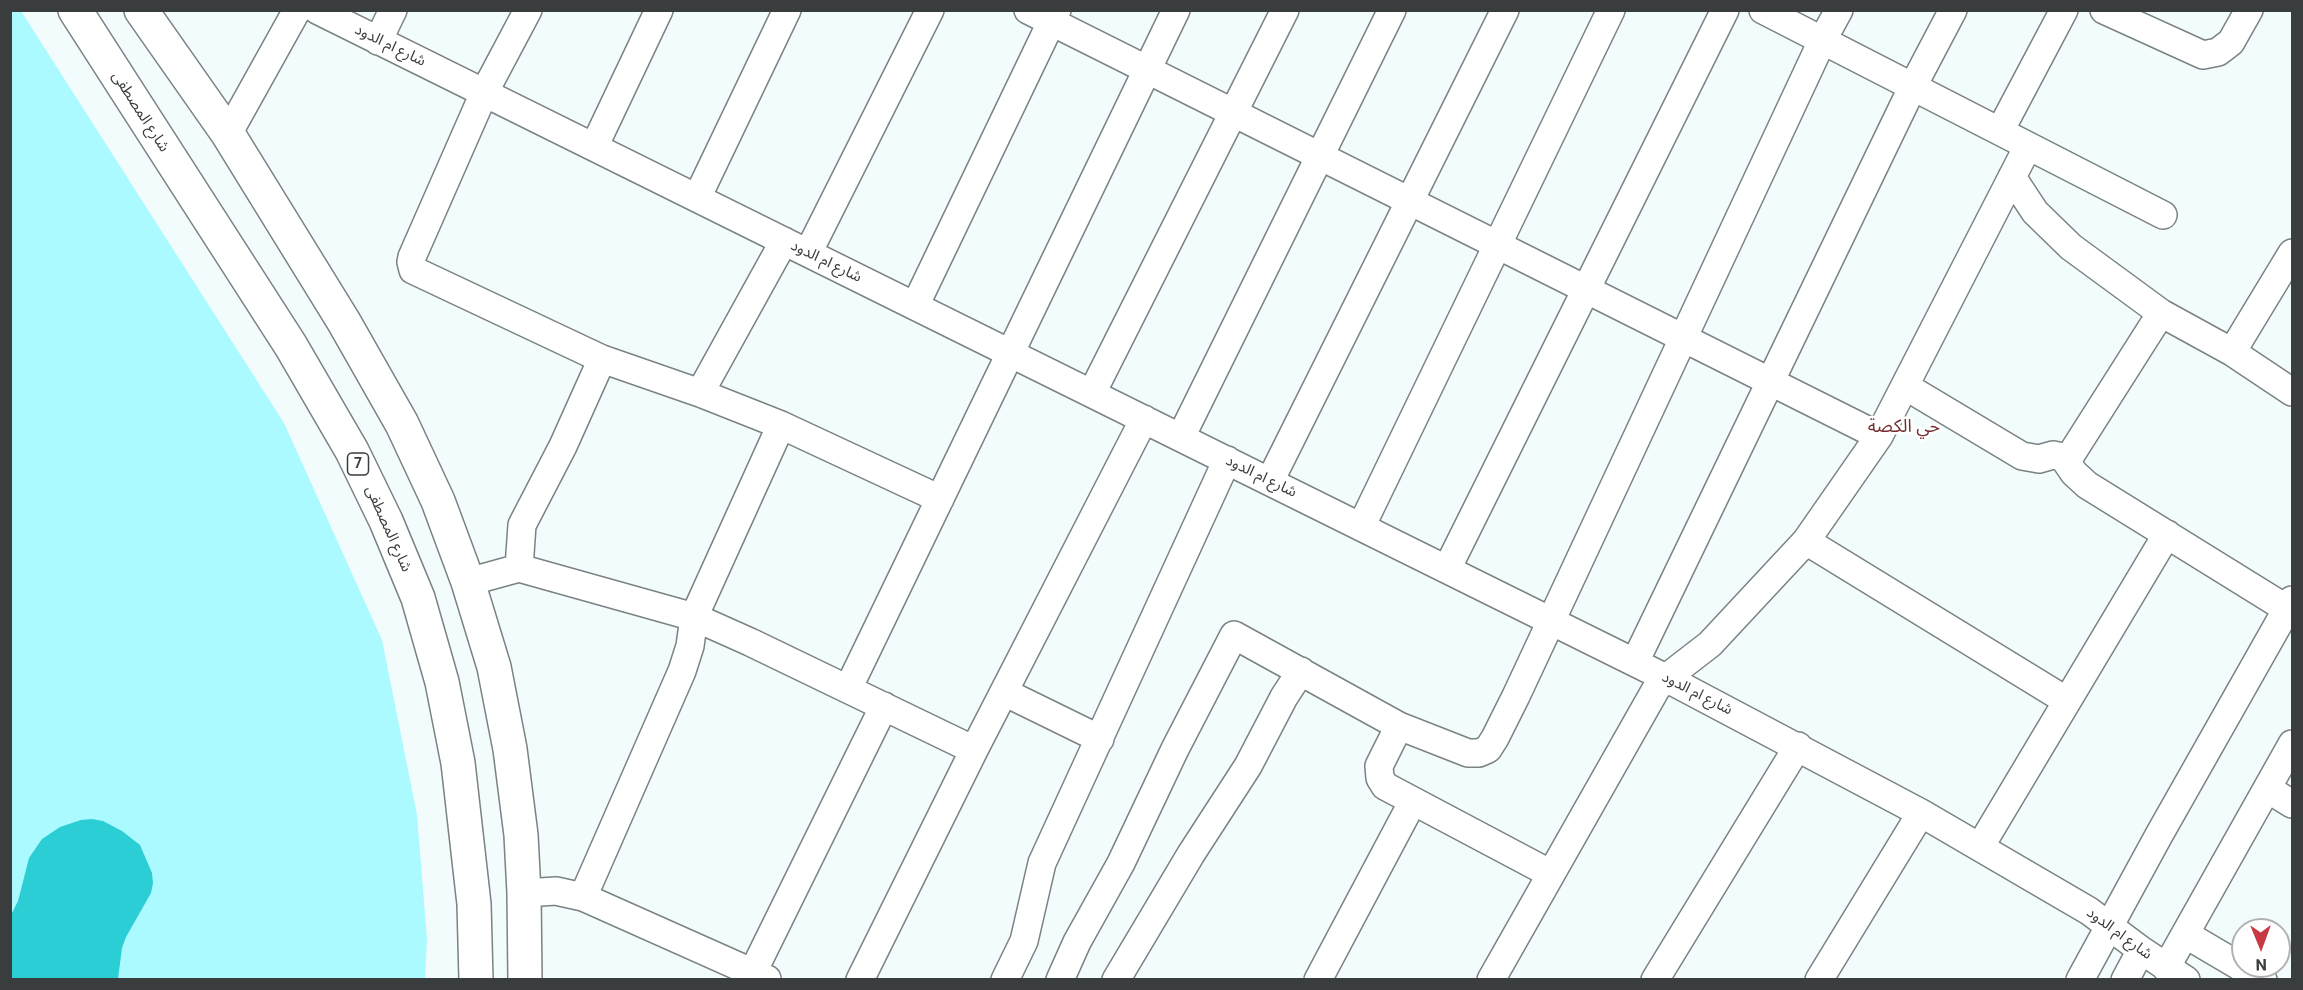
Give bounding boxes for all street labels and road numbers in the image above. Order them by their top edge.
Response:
street label: شارع ام الدود [352,21,428,71]
street label: شارع المصطفى [107,68,173,156]
street label: شارع ام الدود [788,237,864,287]
street label: شارع ام الدود [1223,452,1299,502]
road number: 7 [348,453,368,475]
street label: شارع المصطفى [361,483,415,575]
street label: شارع ام الدود [1659,669,1735,719]
street label: شارع ام الدود [2083,904,2155,964]

